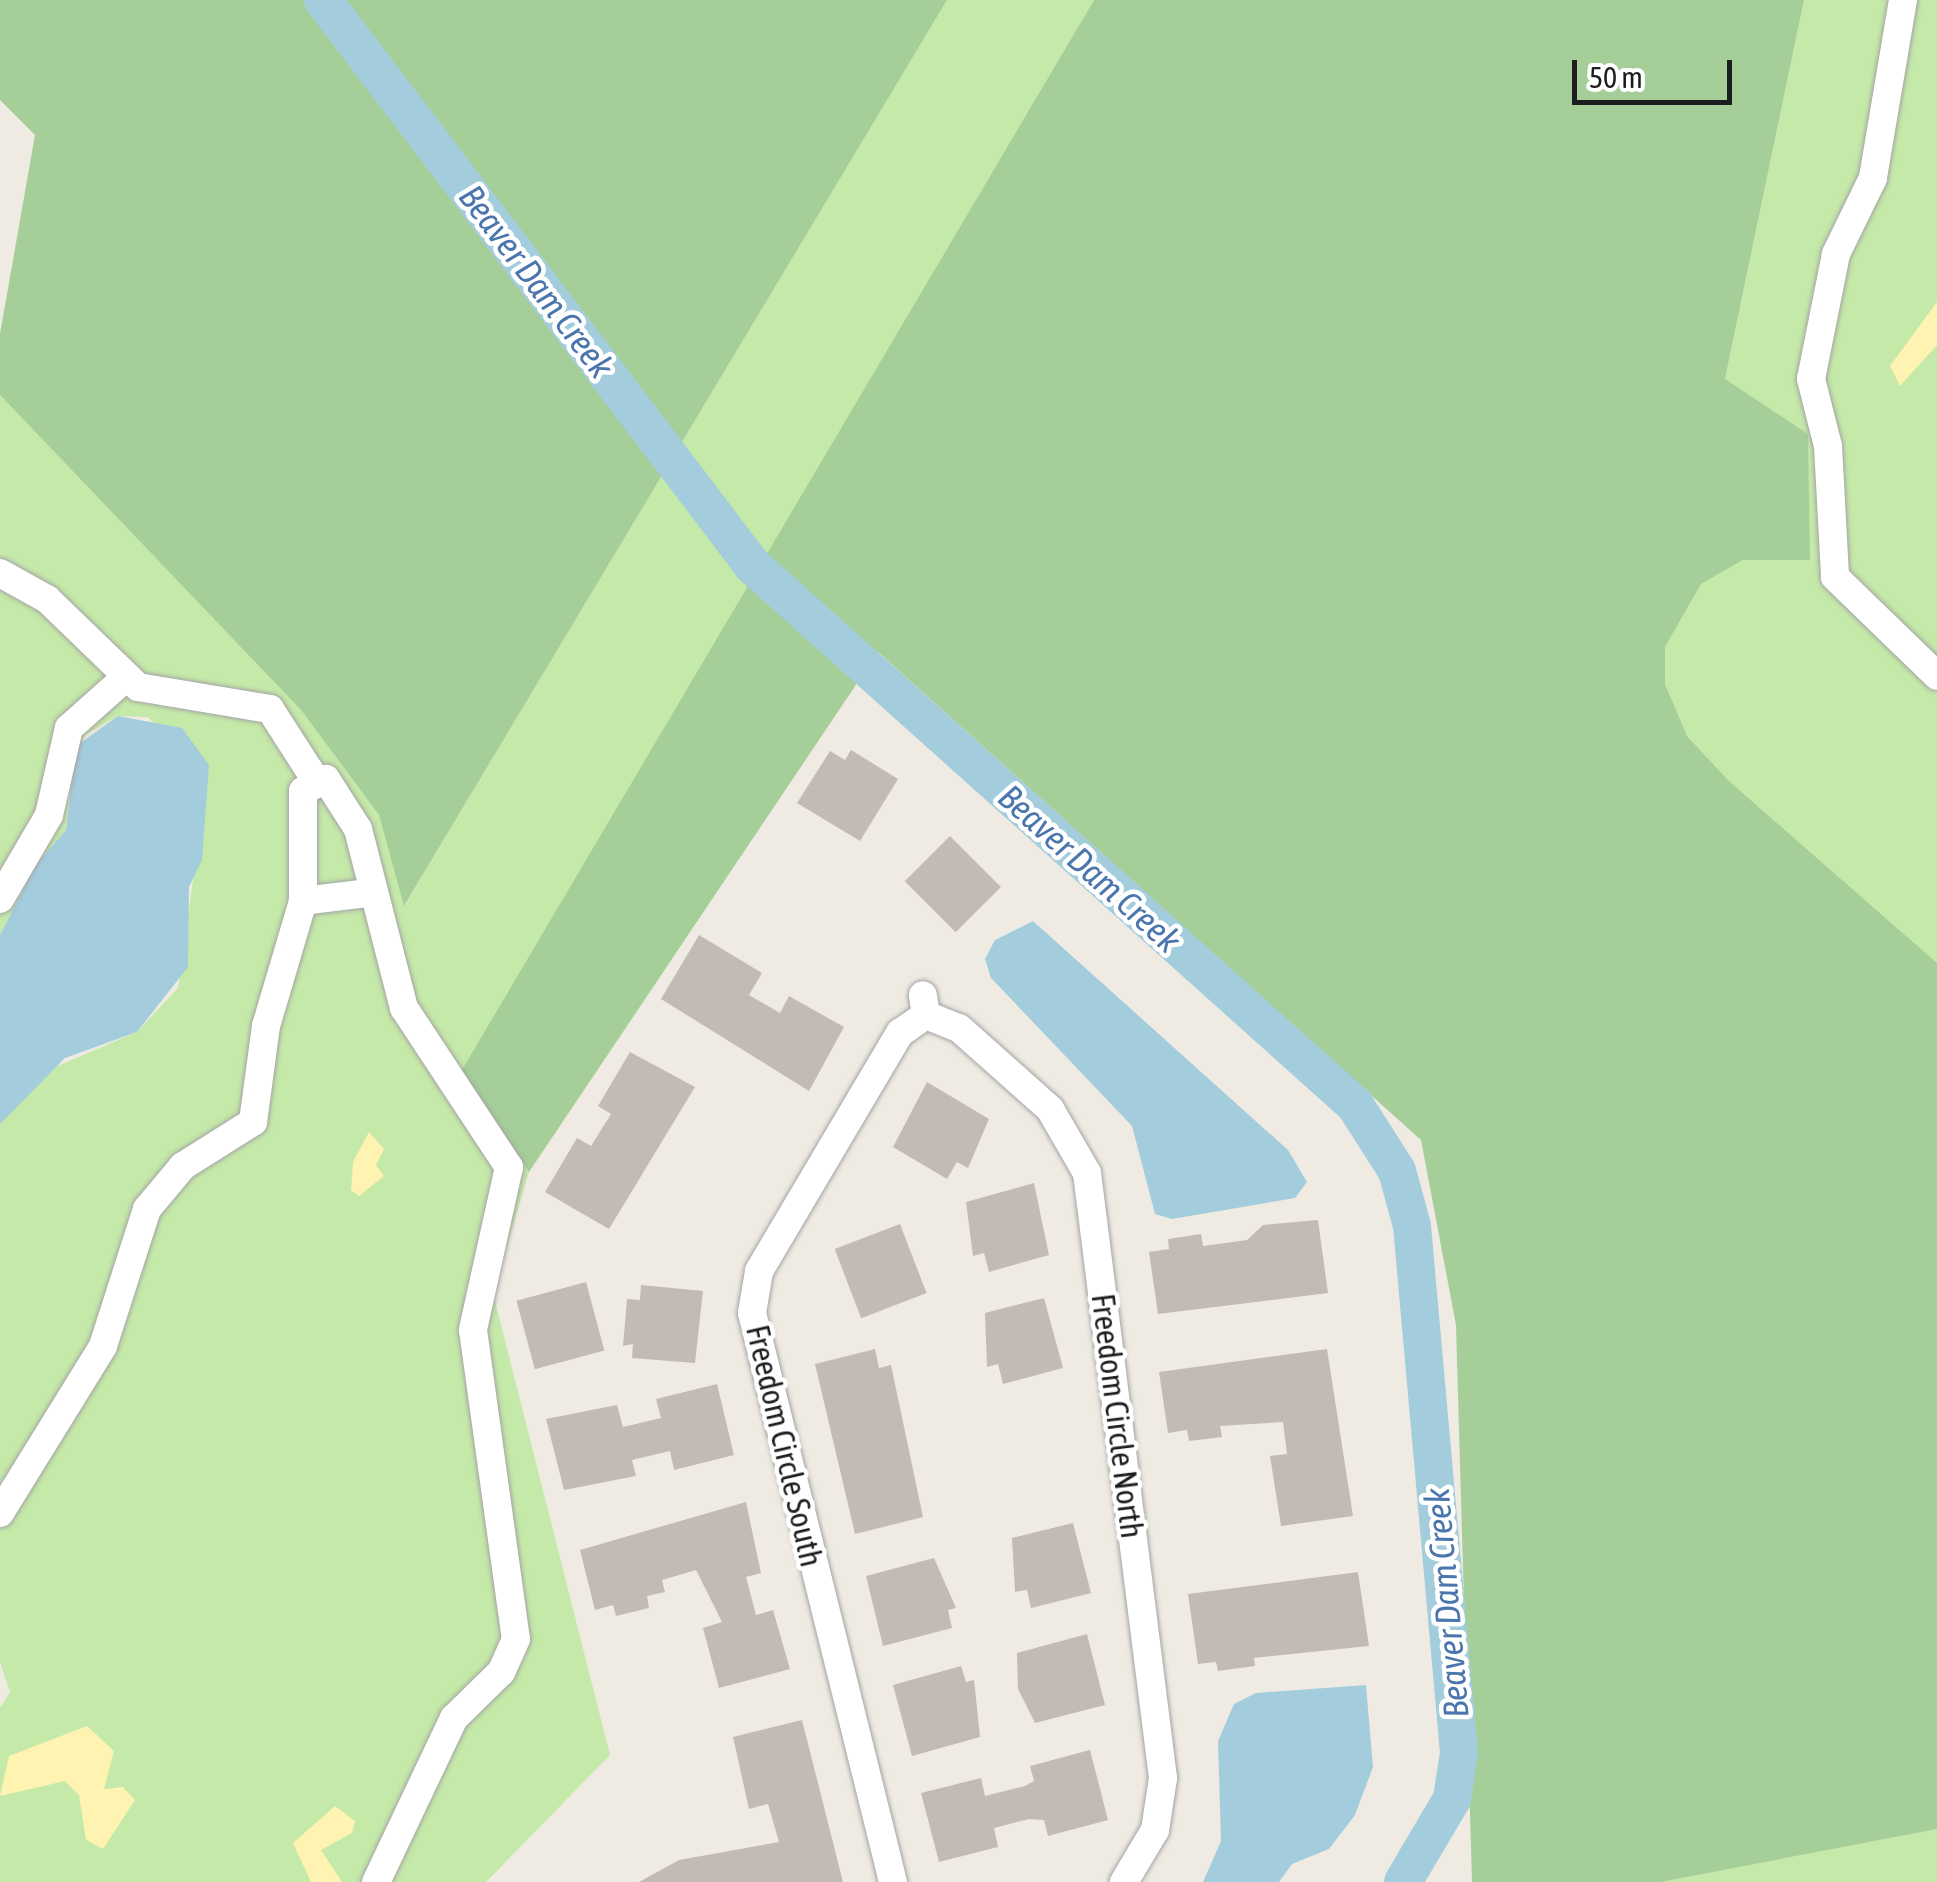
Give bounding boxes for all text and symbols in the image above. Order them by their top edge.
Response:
scale bar [1577,40,1737,102]
text: 50 m [1589,60,1643,94]
water label: Beaver Dam Creek [451,176,623,386]
water label: Beaver Dam Creek [990,775,1190,961]
street label: Freedom Circle North [1083,1292,1151,1540]
street label: Freedom Circle South [738,1321,830,1571]
water label: Beaver Dam Creek [1415,1486,1477,1720]

